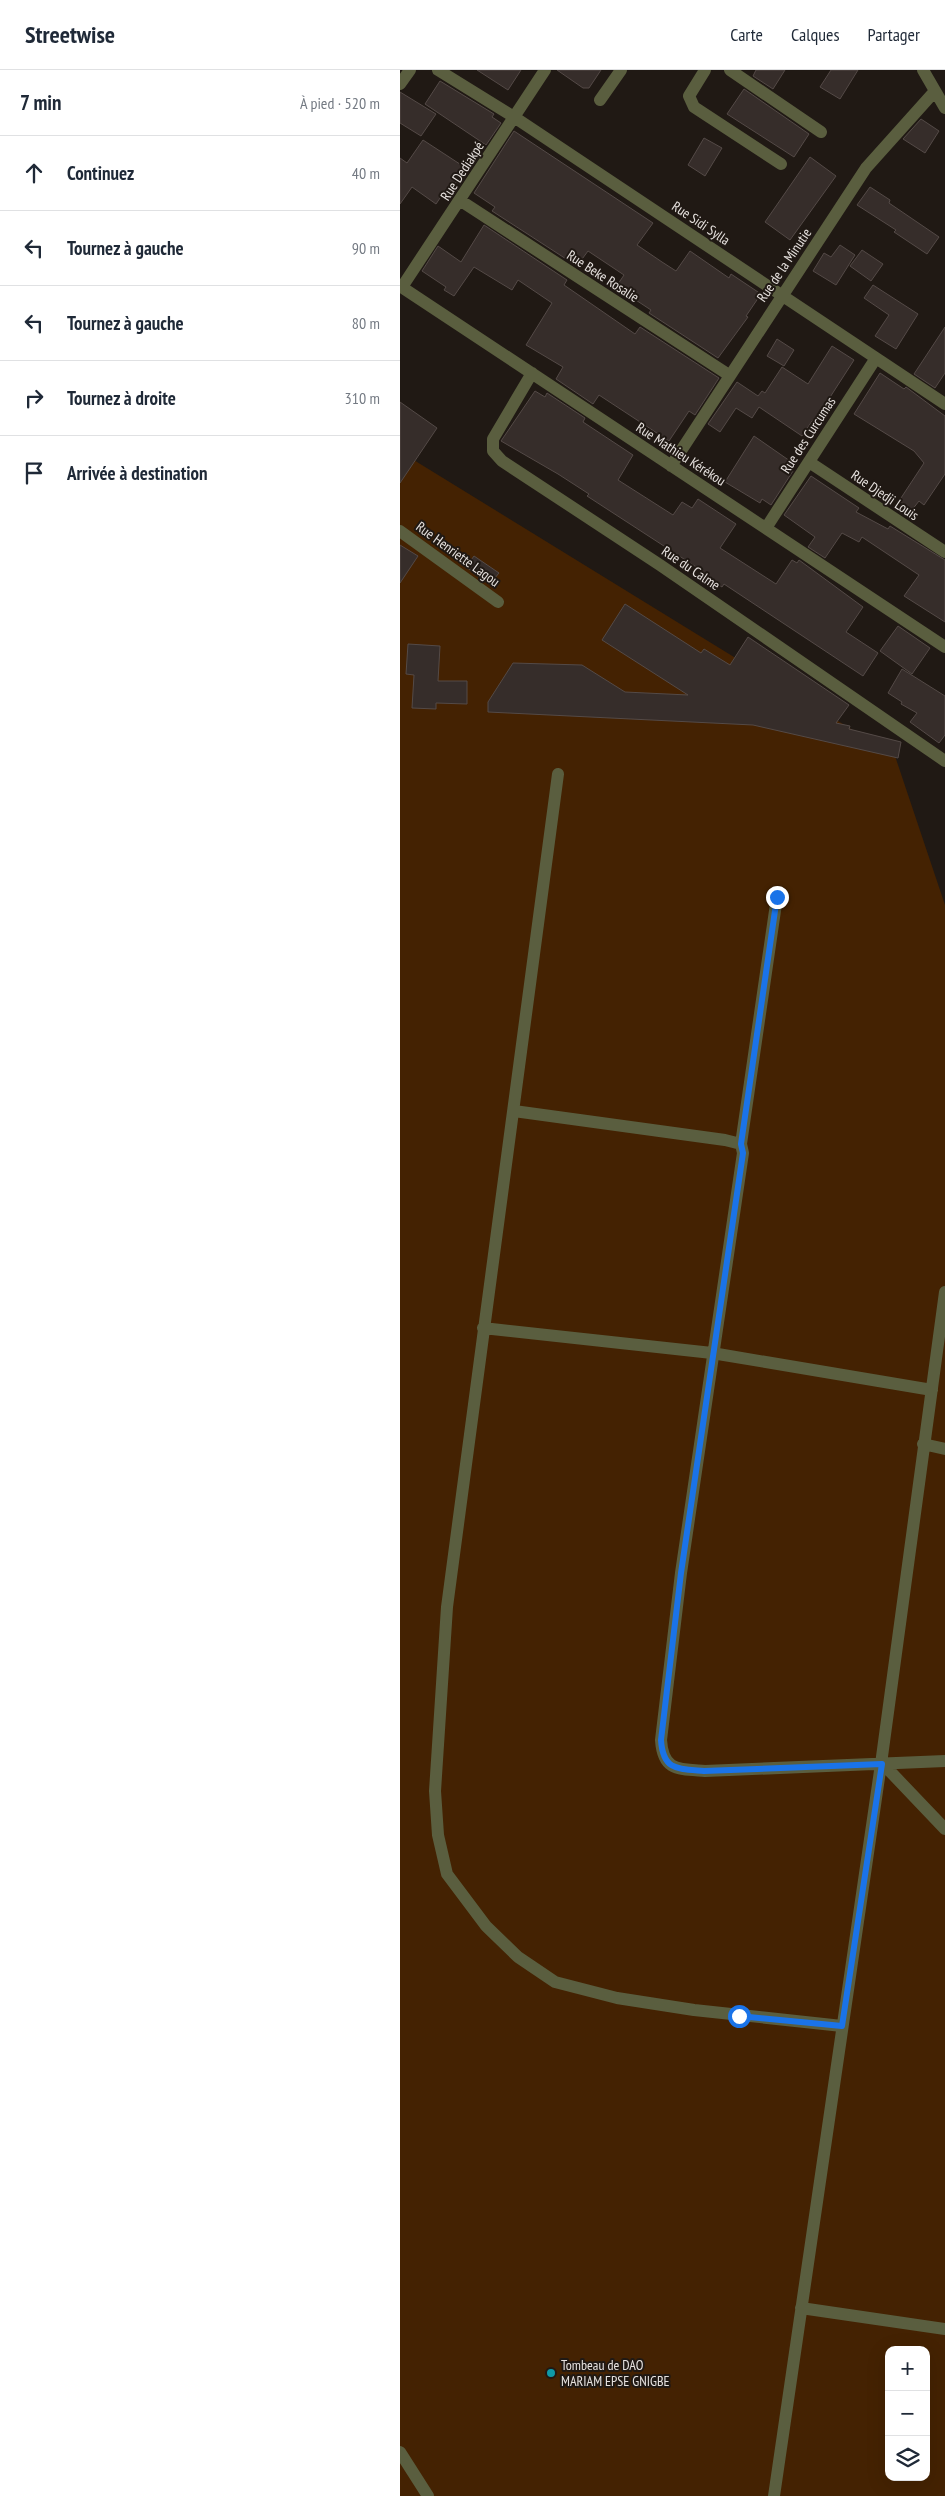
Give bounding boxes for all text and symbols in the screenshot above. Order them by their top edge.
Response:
text: Streetwise [25,19,115,50]
text: Carte [730,23,763,46]
text: Calques [791,23,840,46]
text: Partager [868,23,920,46]
text: 7 min [20,89,62,116]
text: À pied · 520 m [300,93,380,113]
street label: Rue Dediakpé [436,138,488,204]
icon: ahead [20,159,48,187]
text: Continuez [67,161,134,185]
text: 40 m [352,163,380,183]
street label: Rue Sidi Sylla [669,197,733,249]
street label: Rue de la Minutie [753,225,815,305]
icon: left [20,234,48,262]
text: Tournez à gauche [67,236,184,260]
text: 90 m [352,238,380,258]
street label: Rue Beke Rosalie [563,246,643,306]
icon: left [20,309,48,337]
text: Tournez à gauche [67,311,184,335]
text: 80 m [352,313,380,333]
icon: right [20,384,48,412]
text: Tournez à droite [67,386,176,410]
text: 310 m [345,388,380,408]
street label: Rue des Curcumas [777,393,840,477]
street label: Rue Mathieu Kérékou [633,418,729,490]
icon: arrive [20,459,48,487]
text: Arrivée à destination [67,461,208,485]
street label: Rue Djedji Louis [848,466,923,524]
street label: Rue Henriette Lagou [413,518,503,590]
street label: Rue du Calme [658,542,724,594]
route end [766,886,789,909]
route start [728,2005,751,2028]
map controls [885,2346,930,2481]
button: + [885,2346,930,2391]
place label: Tombeau de DAO MARIAM EPSE GNIGBE [561,2356,670,2390]
marker: Tombeau de DAO MARIAM EPSE GNIGBE [545,2367,557,2379]
button: − [885,2391,930,2436]
button: layers [885,2436,930,2481]

